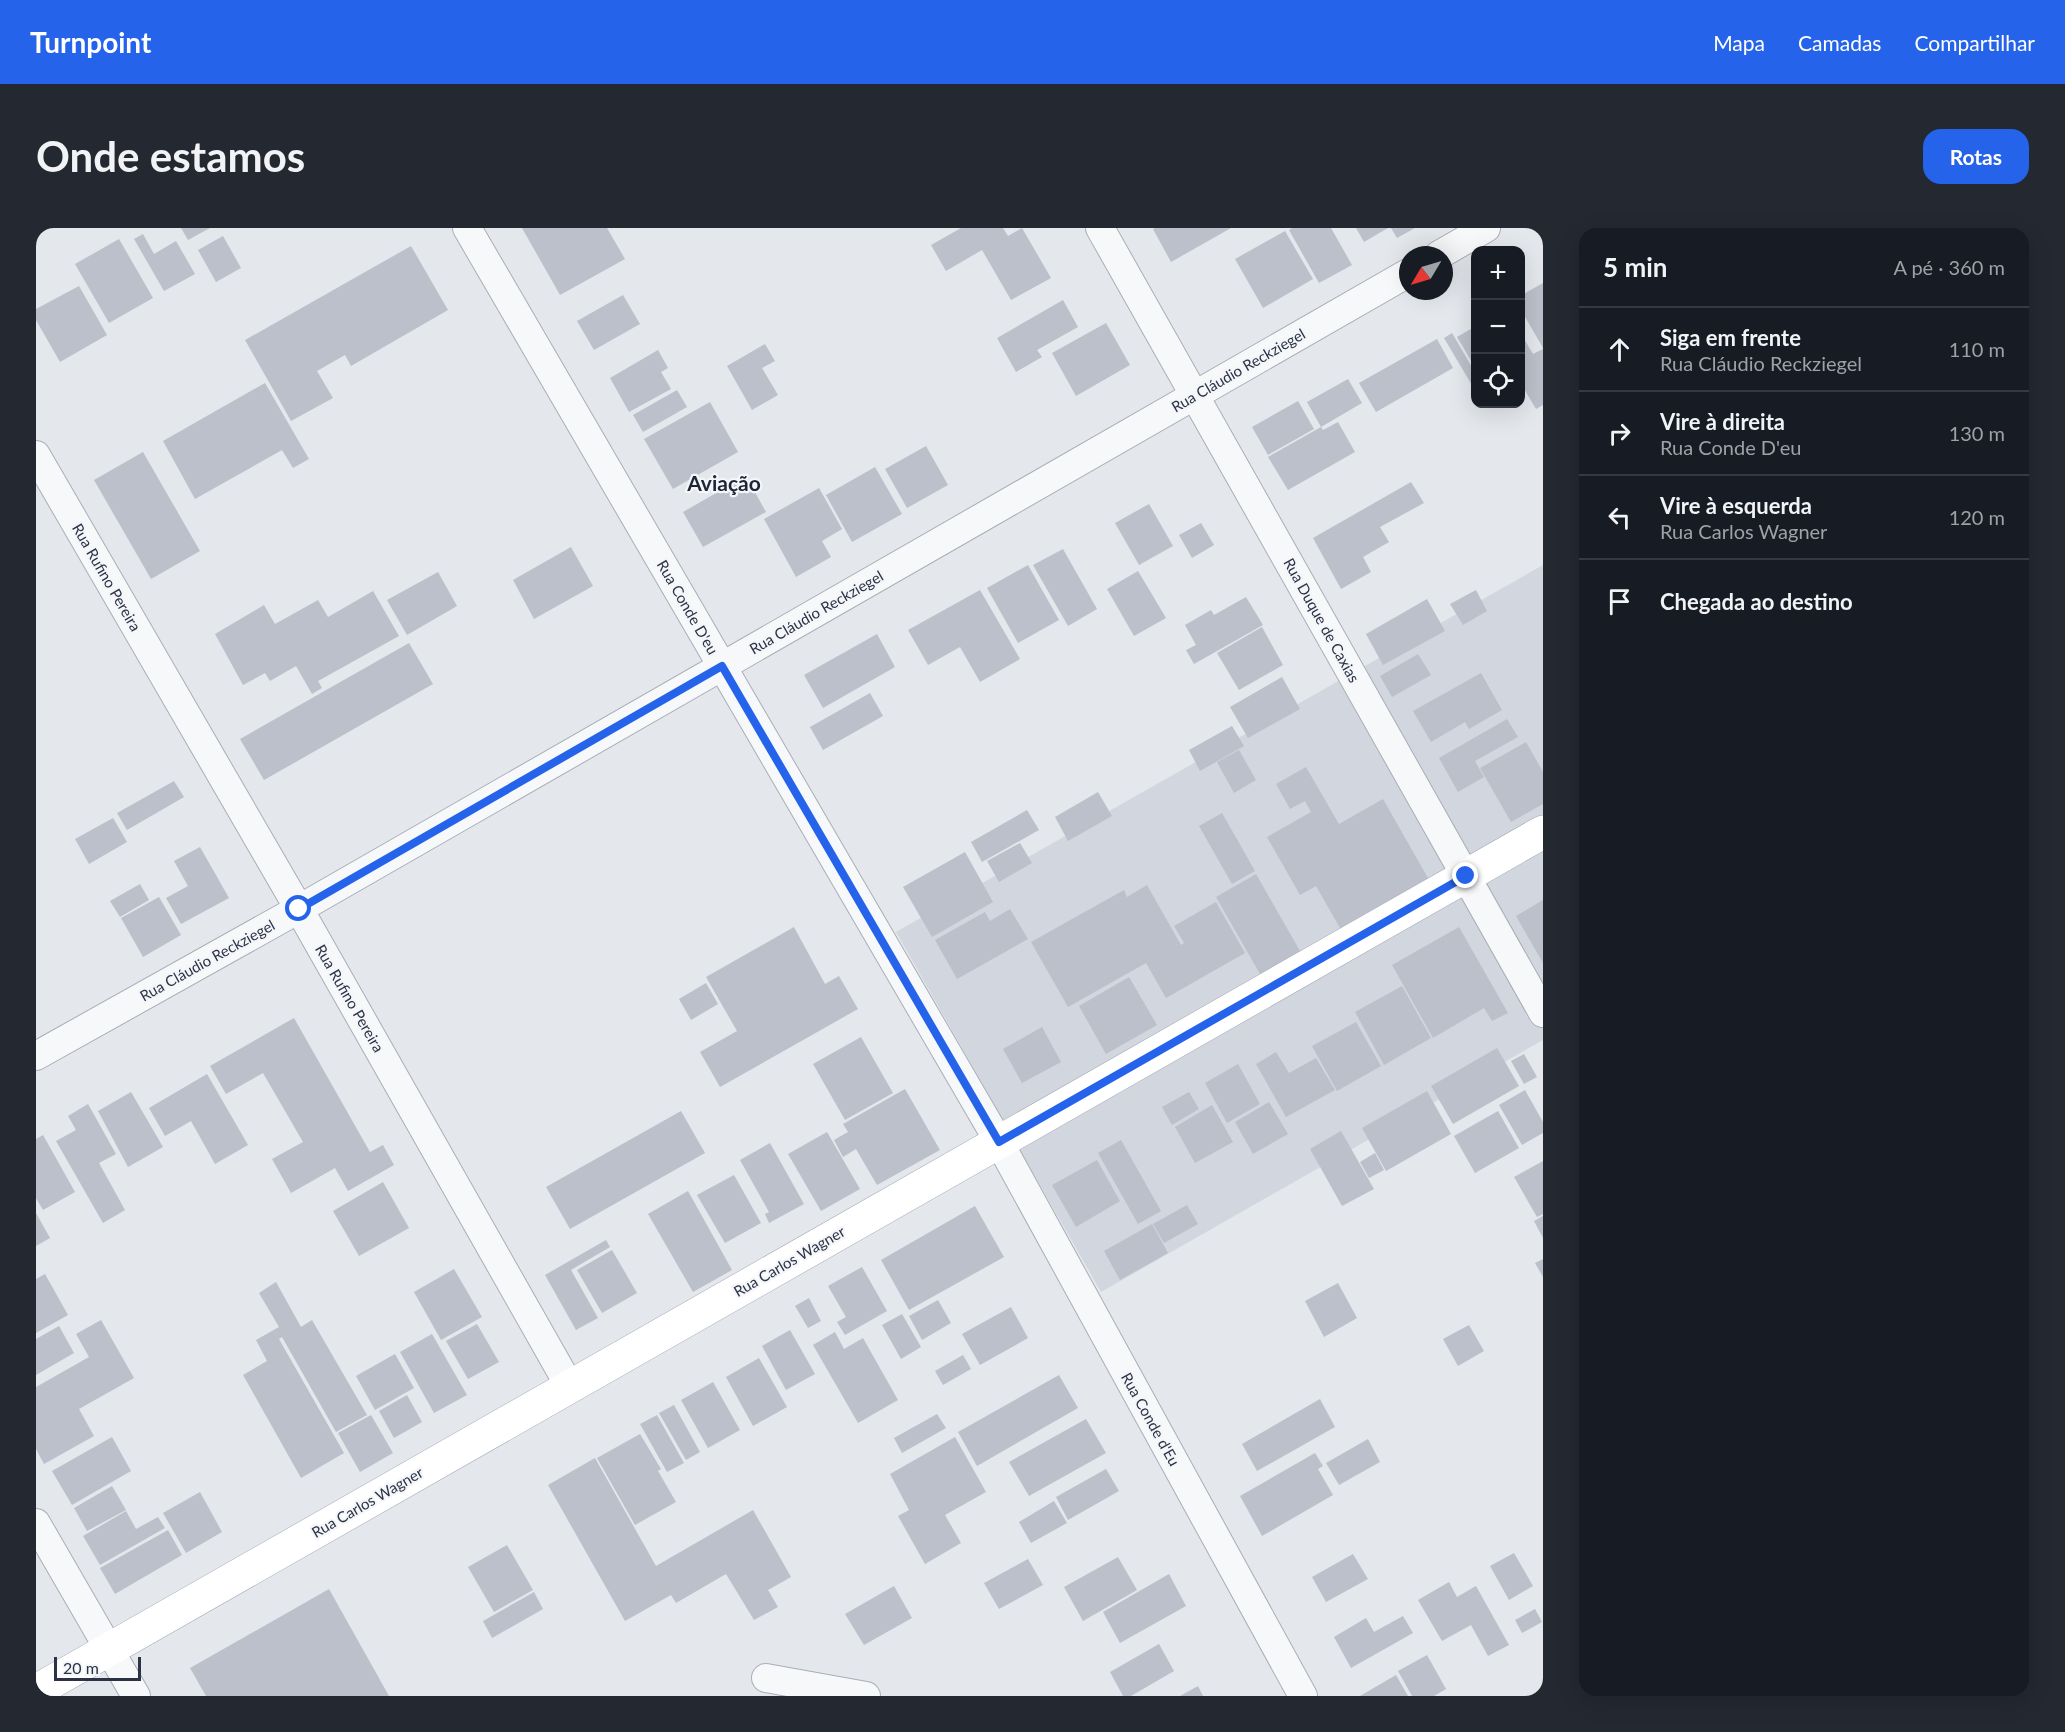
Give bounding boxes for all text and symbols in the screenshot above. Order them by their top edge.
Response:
text: Turnpoint [30,25,151,59]
text: Mapa [1713,30,1765,55]
text: Camadas [1798,30,1881,55]
text: Compartilhar [1914,30,2035,55]
button: Rotas [1923,129,2029,184]
text: Onde estamos [36,131,305,181]
north arrow [1399,246,1453,300]
map controls [1471,246,1525,408]
button: + [1471,246,1525,300]
text: 5 min [1603,251,1667,283]
text: A pé · 360 m [1893,255,2005,279]
button: − [1471,300,1525,354]
street label: Rua Cláudio Reckziegel [1168,324,1308,416]
text: Siga em frente [1660,324,1801,351]
icon: ahead [1603,333,1636,366]
text: 110 m [1949,337,2005,361]
text: Rua Cláudio Reckziegel [1660,351,1862,375]
button: locate [1471,354,1525,408]
text: Vire à direita [1660,408,1785,435]
icon: right [1603,417,1636,450]
text: 130 m [1949,421,2005,445]
text: Rua Conde D'eu [1660,435,1801,459]
district label: Aviação [686,470,761,495]
text: Vire à esquerda [1660,492,1812,519]
icon: left [1603,501,1636,534]
text: 120 m [1949,505,2005,529]
text: Rua Carlos Wagner [1660,519,1827,543]
street label: Rua Rufino Pereira [69,520,145,634]
street label: Rua Duque de Caxias [1280,555,1364,685]
street label: Rua Conde D'eu [654,557,722,657]
street label: Rua Cláudio Reckziegel [746,566,886,658]
icon: arrive [1603,585,1636,618]
text: Chegada ao destino [1660,588,1853,615]
route end [1452,862,1478,888]
route start [285,895,311,921]
street label: Rua Cláudio Reckziegel [136,915,278,1005]
street label: Rua Rufino Pereira [312,941,388,1055]
street label: Rua Carlos Wagner [730,1222,848,1300]
street label: Rua Conde d'Eu [1118,1369,1184,1469]
street label: Rua Carlos Wagner [308,1463,426,1541]
scale bar [54,1654,141,1682]
text: 20 m [63,1658,99,1677]

